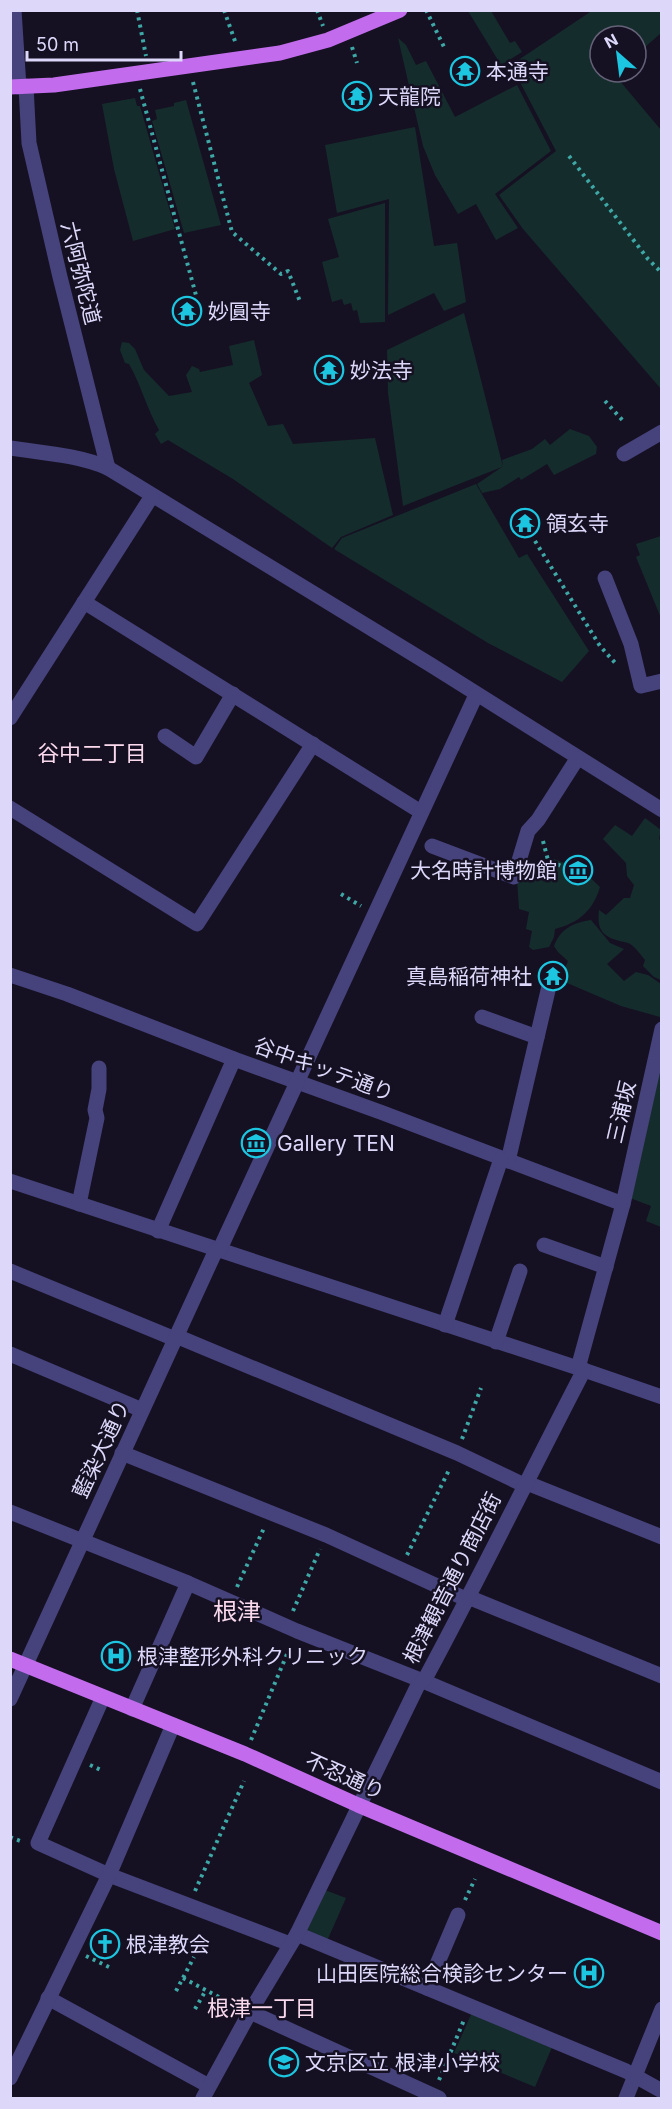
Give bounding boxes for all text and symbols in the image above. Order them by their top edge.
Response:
scale bar [27,24,182,62]
north arrow [588,24,648,84]
text: N [601,29,621,52]
text: 50 m [36,34,79,55]
temple icon: 本通寺 [449,55,481,87]
place label: 本通寺 [486,59,549,84]
temple icon: 天龍院 [341,80,373,112]
place label: 天龍院 [378,84,441,109]
street label: 六阿弥陀道 [56,219,106,327]
temple icon: 妙圓寺 [171,295,203,327]
place label: 妙圓寺 [208,299,271,324]
temple icon: 妙法寺 [313,354,345,386]
place label: 妙法寺 [350,358,413,383]
temple icon: 領玄寺 [509,507,541,539]
place label: 領玄寺 [546,511,609,536]
district label: 谷中二丁目 [37,740,147,766]
museum icon: 大名時計博物館 [562,854,594,886]
place label: 大名時計博物館 [410,858,557,883]
temple icon: 真島稲荷神社 [537,960,569,992]
place label: 真島稲荷神社 [406,964,532,989]
street label: 谷中キッテ通り [251,1032,397,1106]
street label: 三浦坂 [602,1078,640,1146]
museum icon: Gallery TEN [240,1127,272,1159]
place label: Gallery TEN [277,1131,395,1156]
street label: 藍染大通り [67,1396,135,1502]
street label: 根津観音通り商店街 [398,1488,506,1668]
district label: 根津 [213,1597,261,1626]
hospital icon: 根津整形外科クリニック [100,1640,132,1672]
place label: 根津整形外科クリニック [137,1644,368,1669]
street label: 不忍通り [302,1747,388,1805]
church icon: 根津教会 [89,1928,121,1960]
place label: 根津教会 [126,1932,210,1957]
hospital icon: 山田医院総合検診センター [573,1957,605,1989]
place label: 山田医院総合検診センター [316,1961,568,1986]
district label: 根津一丁目 [207,1995,317,2021]
school or university icon: 文京区立 根津小学校 [268,2046,300,2078]
place label: 文京区立 根津小学校 [305,2050,500,2075]

